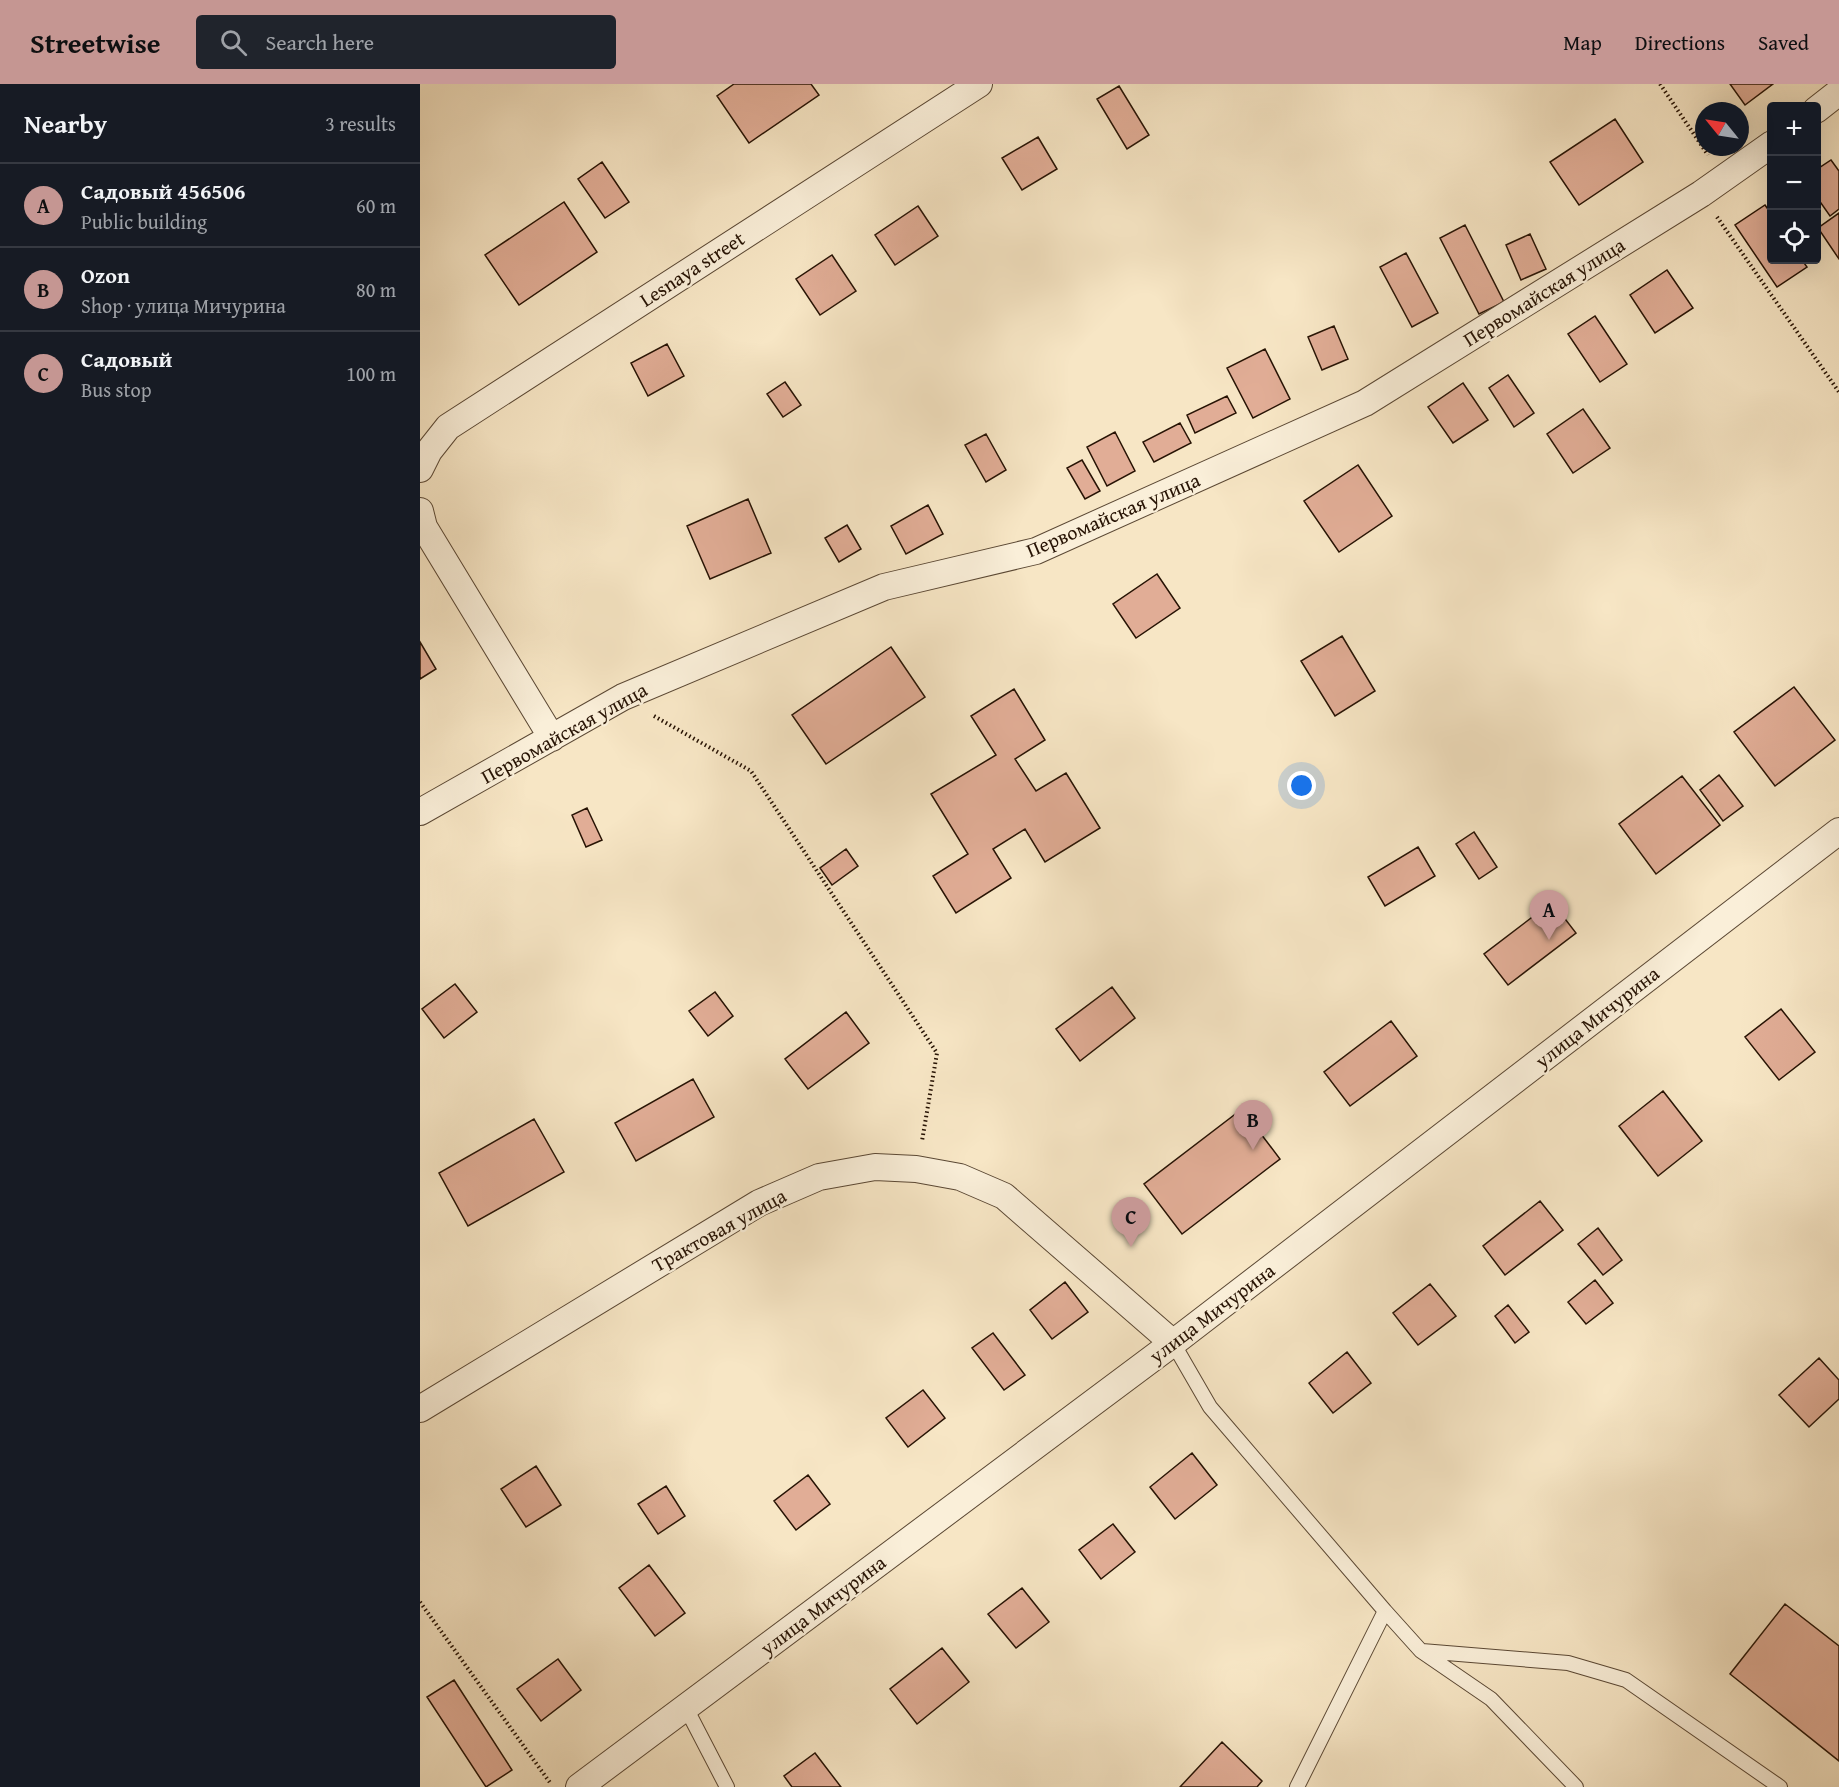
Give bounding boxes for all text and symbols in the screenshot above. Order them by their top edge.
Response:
search box [196,15,616,69]
text: Streetwise [30,22,160,63]
icon: search [217,26,250,59]
text: Search here [265,26,374,58]
text: Map [1563,27,1602,58]
text: Directions [1635,27,1725,58]
text: Saved [1758,27,1809,58]
north arrow [1695,102,1749,156]
map controls [1767,102,1821,264]
button: + [1767,102,1821,156]
text: Nearby [24,104,107,143]
text: 3 results [325,109,396,138]
button: − [1767,156,1821,210]
text: Садовый 456506 [81,175,246,207]
text: A [37,191,50,220]
text: 60 m [356,191,396,220]
text: Public building [81,207,207,236]
button: locate [1767,210,1821,264]
street label: Lesnaya street [633,224,750,313]
street label: Первомайская улица [1457,230,1631,353]
text: Ozon [81,259,130,291]
text: B [37,275,50,304]
text: 80 m [356,275,396,304]
text: Shop · улица Мичурина [81,291,286,320]
text: Садовый [81,343,172,375]
text: C [38,359,49,388]
text: 100 m [346,359,396,388]
text: Bus stop [81,375,152,404]
street label: Первомайская улица [1021,465,1205,564]
street label: Первомайская улица [475,675,653,790]
your location [1287,771,1316,800]
pin: A [1530,890,1568,940]
street label: улица Мичурина [1528,959,1665,1075]
pin: B [1234,1100,1272,1150]
street label: Трактовая улица [646,1180,792,1279]
pin: C [1112,1198,1150,1247]
street label: улица Мичурина [1142,1255,1281,1370]
street label: улица Мичурина [753,1547,892,1662]

